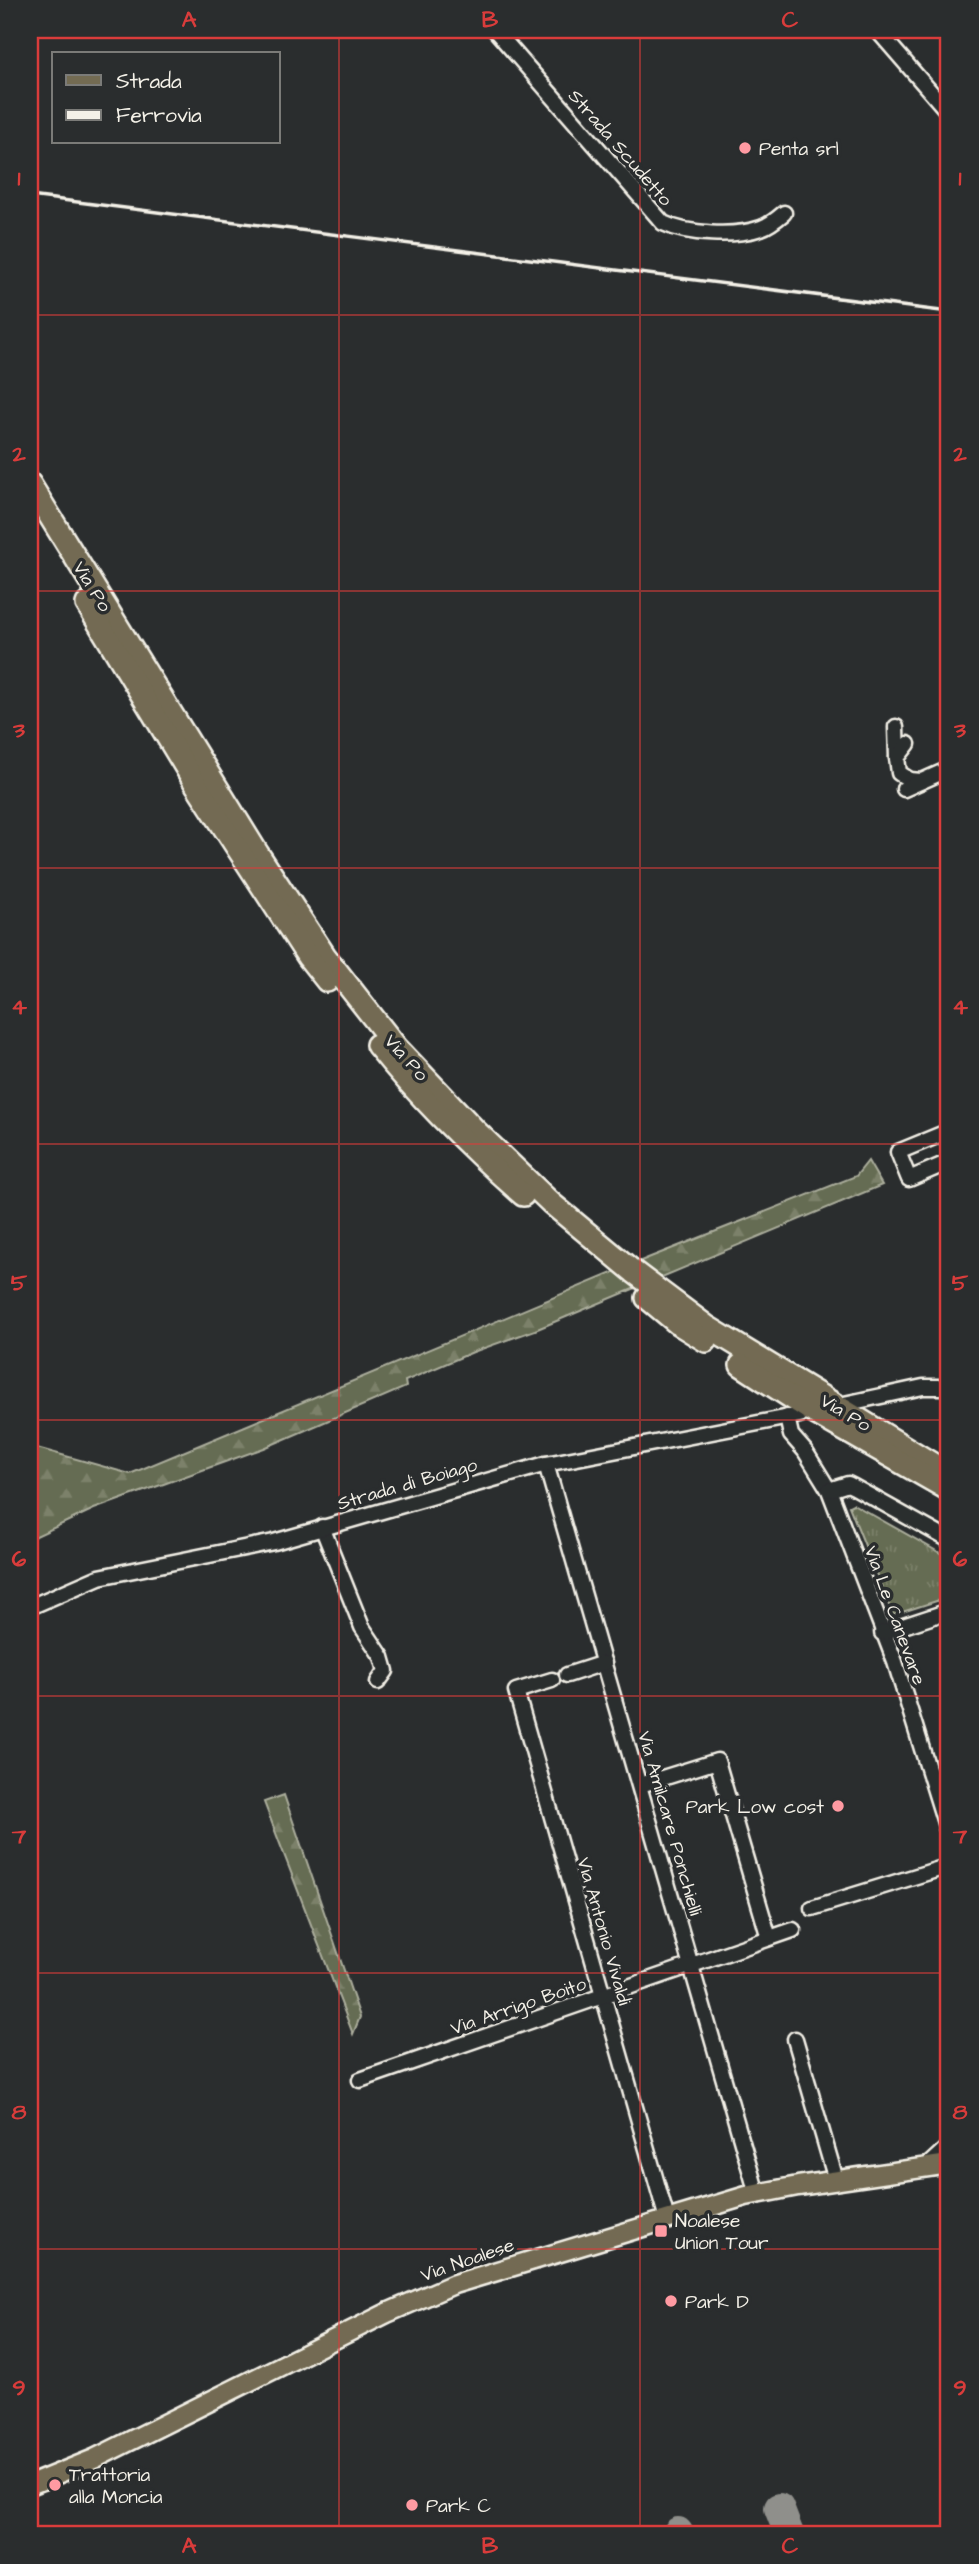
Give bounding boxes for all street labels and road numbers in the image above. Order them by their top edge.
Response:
street label: Strada Scudetto [561,84,678,213]
street label: Via Po [66,556,118,617]
street label: Via Po [377,1029,434,1088]
street label: Via Po [815,1388,876,1439]
street label: Strada di Boiago [334,1451,481,1518]
street label: Via Le Canevare [857,1542,932,1689]
street label: Via Amilcare Ponchielli [630,1728,709,1919]
street label: Via Antonio Vivaldi [570,1854,638,2009]
street label: Via Arrigo Boito [447,1971,590,2043]
street label: Via Noalese [417,2232,518,2289]

